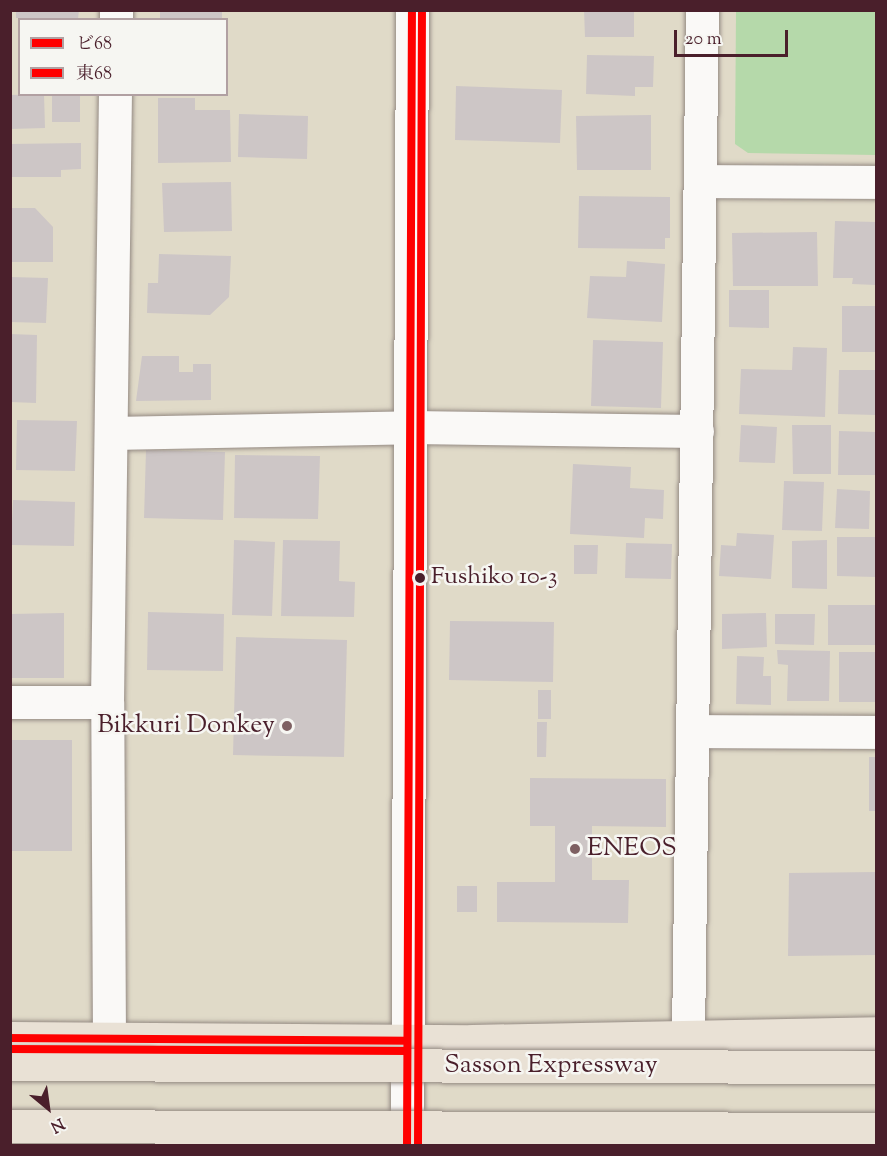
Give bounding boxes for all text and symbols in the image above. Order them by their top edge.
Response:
legend [18,18,228,96]
scale bar [677,18,791,56]
text: 20 m [685,27,722,53]
text: ビ68 [76,32,112,58]
text: 東68 [76,62,112,88]
place label: Fushiko 10-3 [431,564,557,592]
marker: Fushiko 10-3 [414,572,426,584]
place label: Bikkuri Donkey [97,710,275,742]
marker: Bikkuri Donkey [280,719,294,733]
place label: ENEOS [587,833,677,865]
marker: ENEOS [568,842,582,856]
street label: Sasson Expressway [444,1050,658,1082]
north arrow [18,1078,78,1138]
text: N [46,1111,68,1137]

